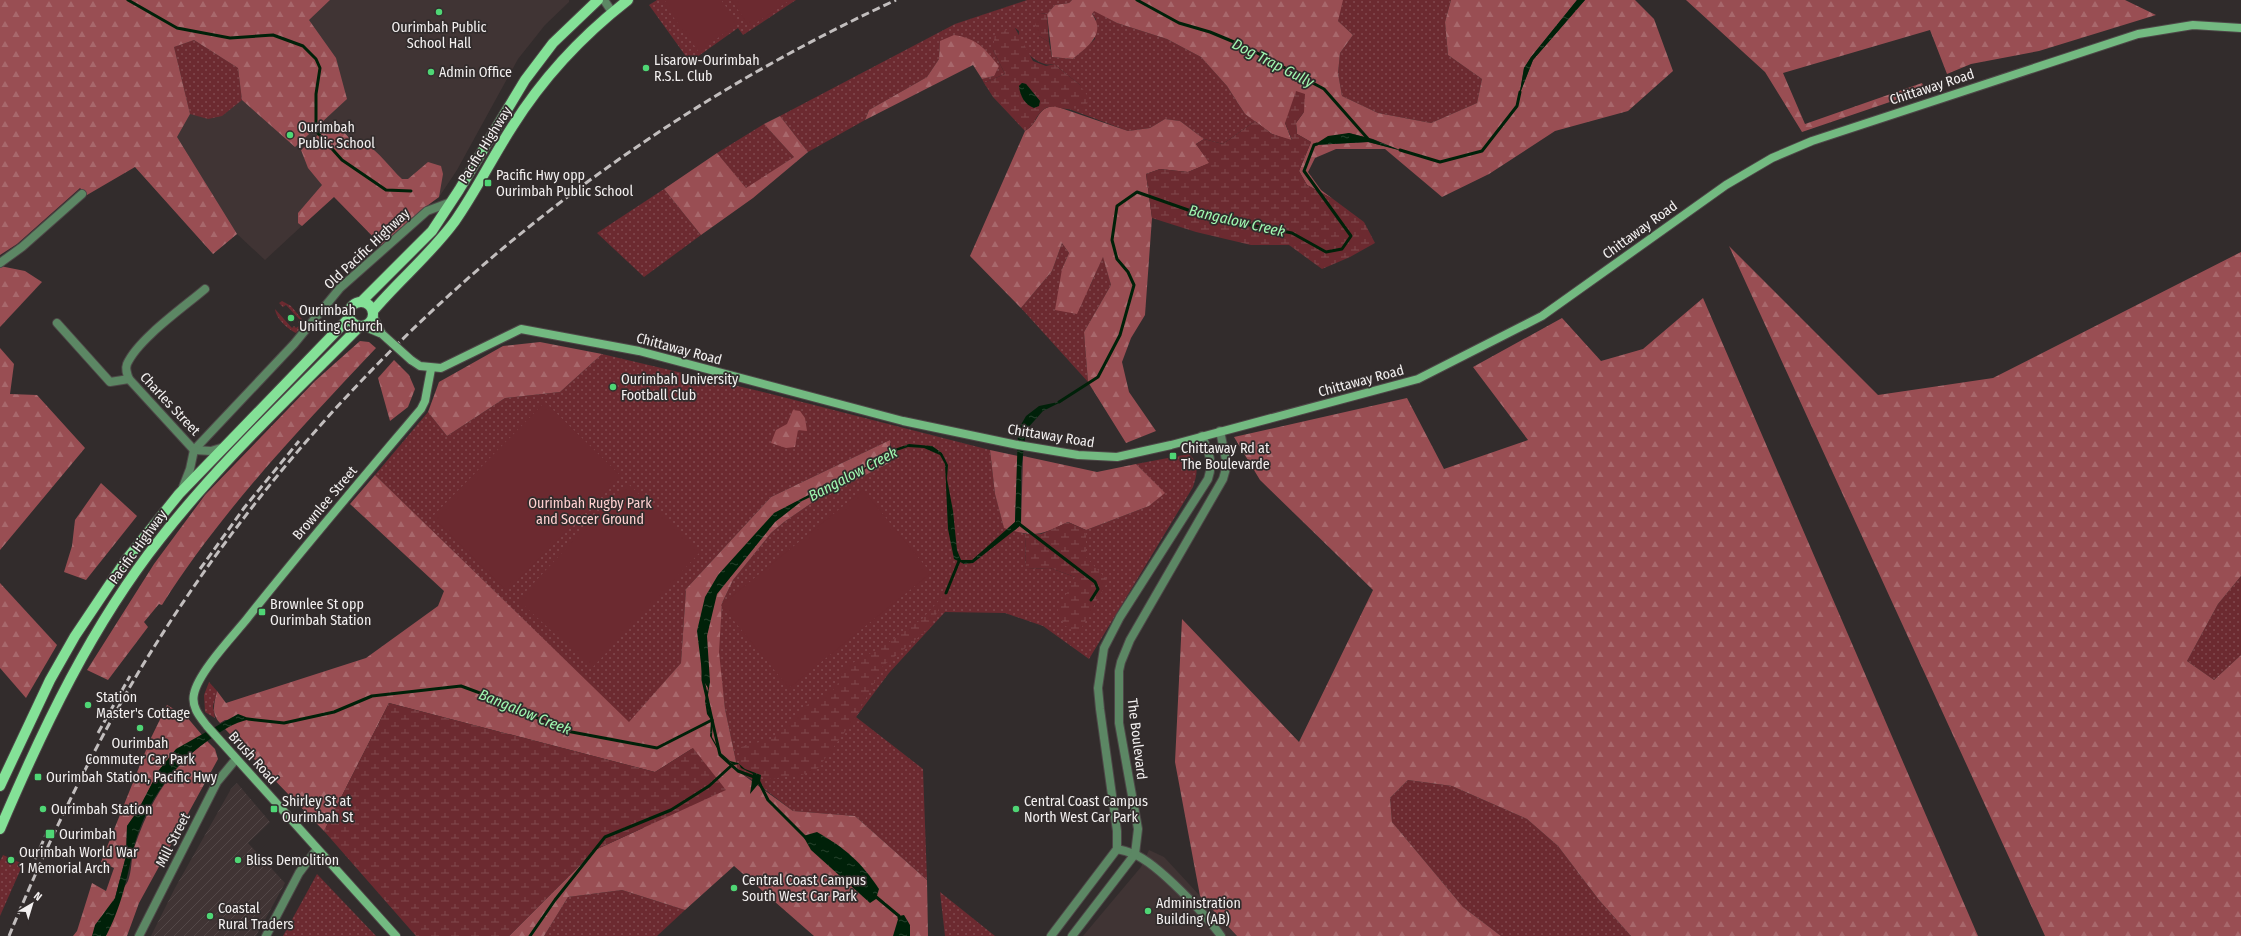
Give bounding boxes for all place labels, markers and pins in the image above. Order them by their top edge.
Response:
marker: Ourimbah Public School Hall [434,7,444,17]
place label: Ourimbah Public School Hall [391,19,487,52]
place label: Lisarow-Ourimbah R.S.L. Club [654,52,760,85]
marker: Lisarow-Ourimbah R.S.L. Club [641,63,651,73]
place label: Admin Office [439,64,512,81]
marker: Admin Office [426,67,436,77]
place label: Ourimbah Public School [298,119,375,152]
marker: Ourimbah Public School [285,130,295,140]
place label: Pacific Hwy opp Ourimbah Public School [496,167,633,200]
marker: Pacific Hwy opp Ourimbah Public School [483,178,493,188]
place label: Ourimbah Uniting Church [299,302,383,335]
marker: Ourimbah Uniting Church [286,313,296,323]
place label: Ourimbah University Football Club [621,371,739,404]
marker: Ourimbah University Football Club [608,382,618,392]
place label: Chittaway Rd at The Boulevarde [1181,440,1270,473]
marker: Chittaway Rd at The Boulevarde [1168,451,1178,461]
place label: Brownlee St opp Ourimbah Station [270,596,371,629]
marker: Brownlee St opp Ourimbah Station [257,607,267,617]
place label: Station Master's Cottage [96,689,190,722]
marker: Station Master's Cottage [83,700,93,710]
marker: Ourimbah Commuter Car Park [135,723,145,733]
place label: Ourimbah Commuter Car Park [85,735,195,768]
place label: Ourimbah Station, Pacific Hwy [46,769,218,786]
marker: Ourimbah Station, Pacific Hwy [33,772,43,782]
place label: Shirley St at Ourimbah St [282,793,354,826]
place label: Central Coast Campus North West Car Park [1024,793,1148,826]
place label: Ourimbah Station [51,801,152,818]
marker: Ourimbah Station [38,804,48,814]
marker: Shirley St at Ourimbah St [269,804,279,814]
marker: Central Coast Campus North West Car Park [1011,804,1021,814]
place label: Ourimbah [59,826,116,843]
marker: Ourimbah [44,828,56,840]
place label: Ourimbah World War 1 Memorial Arch [19,844,138,877]
place label: Bliss Demolition [246,852,339,869]
marker: Ourimbah World War 1 Memorial Arch [6,855,16,865]
marker: Bliss Demolition [233,855,243,865]
place label: Central Coast Campus South West Car Park [742,872,866,905]
marker: Central Coast Campus South West Car Park [729,883,739,893]
place label: Administration Building (AB) [1156,895,1241,928]
place label: Coastal Rural Traders [218,900,294,933]
marker: Administration Building (AB) [1143,906,1153,916]
marker: Coastal Rural Traders [205,911,215,921]

